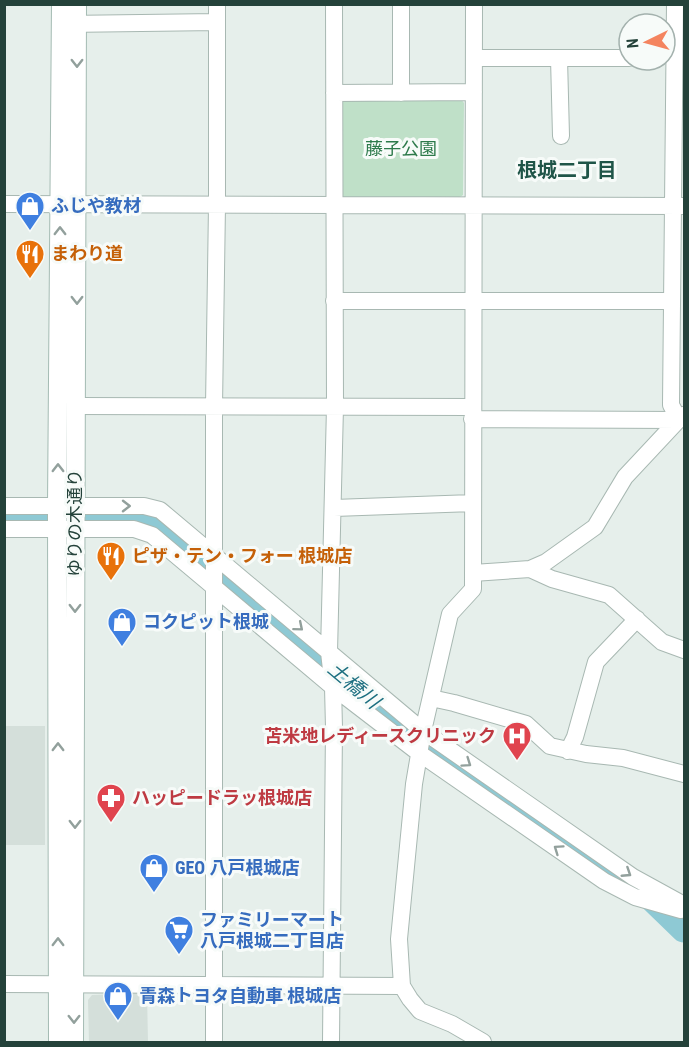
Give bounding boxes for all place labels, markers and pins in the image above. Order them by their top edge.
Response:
shop icon: ふじや教材 [14,190,46,232]
place label: ふじや教材 [51,195,141,216]
restaurant icon: まわり道 [14,238,46,280]
place label: まわり道 [51,243,123,264]
restaurant icon: ピザ・テン・フォー 根城店 [95,540,127,582]
place label: ピザ・テン・フォー 根城店 [132,545,352,566]
shop icon: コクピット根城 [106,606,138,648]
place label: コクピット根城 [143,611,269,632]
hospital icon: 苫米地レディースクリニック [501,720,533,762]
place label: 苫米地レディースクリニック [264,725,496,746]
pharmacy icon: ハッピードラッ根城店 [95,782,127,824]
place label: ハッピードラッ根城店 [132,787,312,808]
shop icon: GEO 八戸根城店 [138,852,170,894]
place label: GEO 八戸根城店 [175,857,299,878]
place label: ファミリーマート 八戸根城二丁目店 [200,909,344,951]
supermarket icon: ファミリーマート 八戸根城二丁目店 [163,914,195,956]
shop icon: 青森トヨタ自動車 根城店 [102,980,134,1022]
place label: 青森トヨタ自動車 根城店 [139,985,341,1006]

